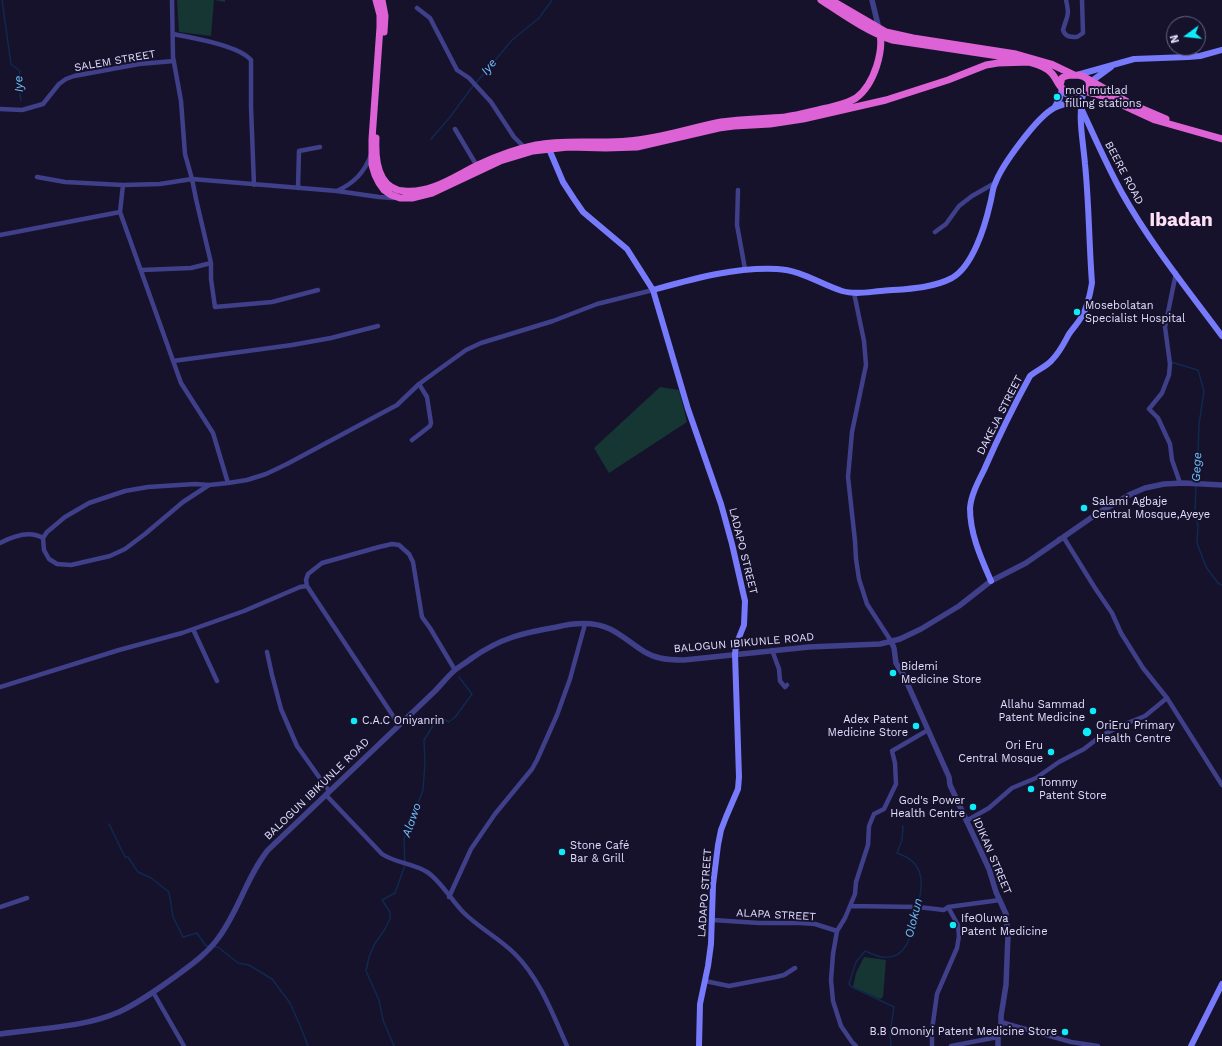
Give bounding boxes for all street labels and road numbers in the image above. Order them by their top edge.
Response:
street label: SALEM STREET [73,47,157,75]
street label: BEERE ROAD [1102,139,1146,207]
street label: DAKEJA STREET [974,373,1026,457]
street label: LADAPO STREET [726,506,760,596]
street label: BALOGUN IBIKUNLE ROAD [673,630,815,656]
street label: BALOGUN IBIKUNLE ROAD [262,735,372,843]
street label: IDIKAN STREET [970,816,1014,896]
street label: LADAPO STREET [695,848,715,938]
street label: ALAPA STREET [736,906,816,924]

